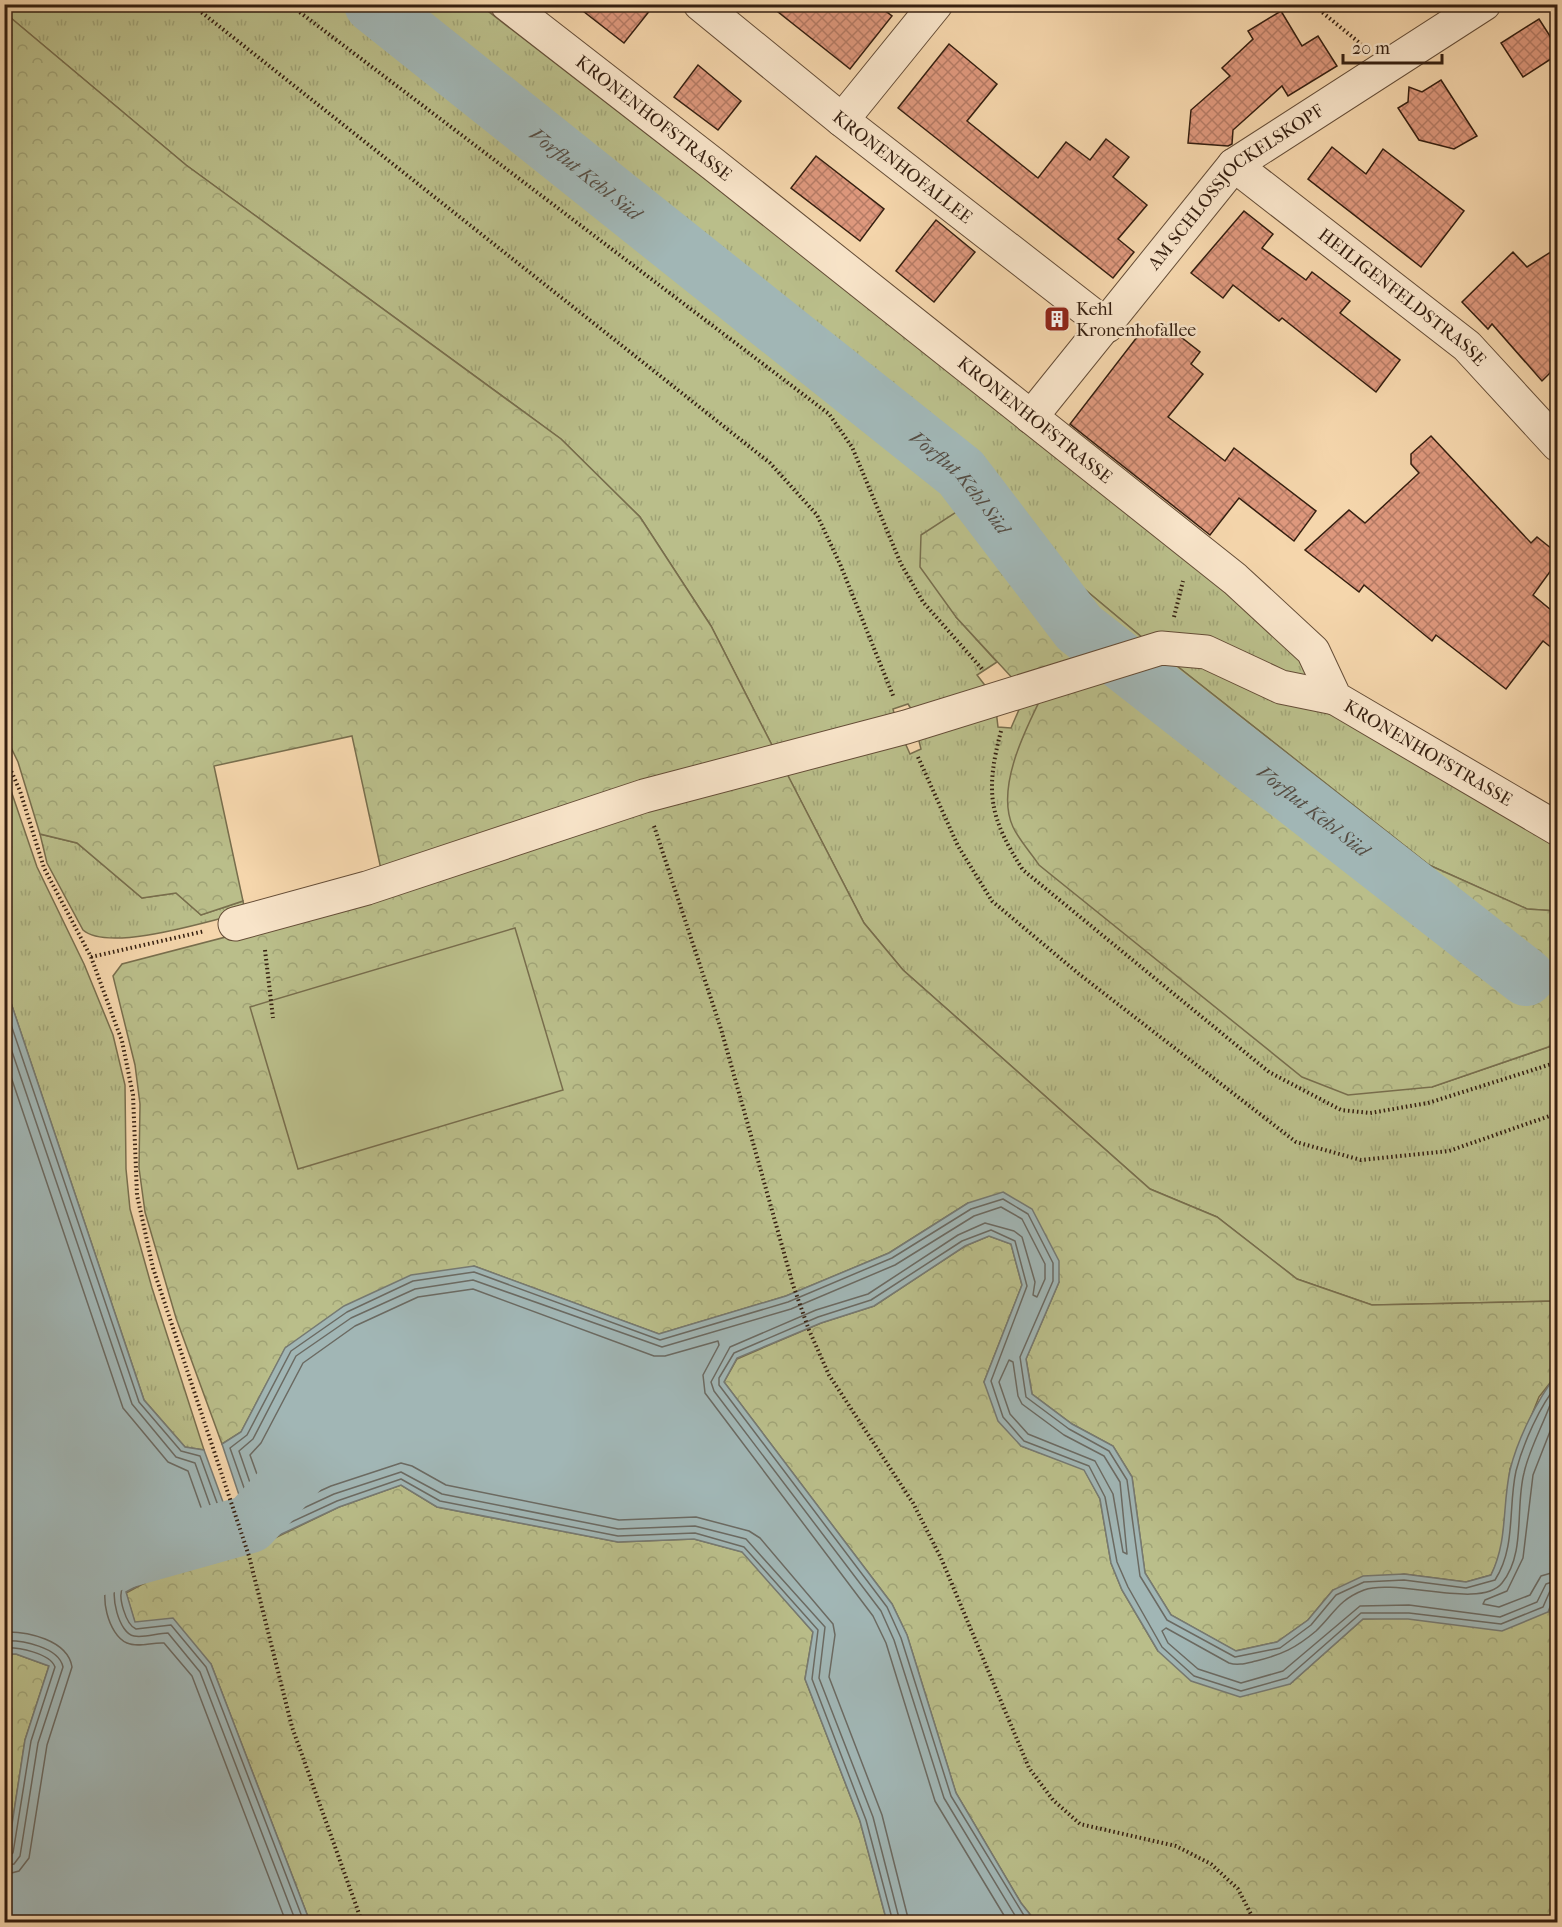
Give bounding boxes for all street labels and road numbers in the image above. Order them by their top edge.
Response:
street label: KRONENHOFSTRASSE [572,51,736,186]
street label: AM SCHLOSSJOCKELSKOPF [1143,100,1328,275]
street label: KRONENHOFALLEE [828,107,976,228]
street label: HEILIGENFELDSTRASSE [1314,224,1490,370]
street label: KRONENHOFSTRASSE [953,352,1116,488]
street label: KRONENHOFSTRASSE [1340,696,1516,811]

